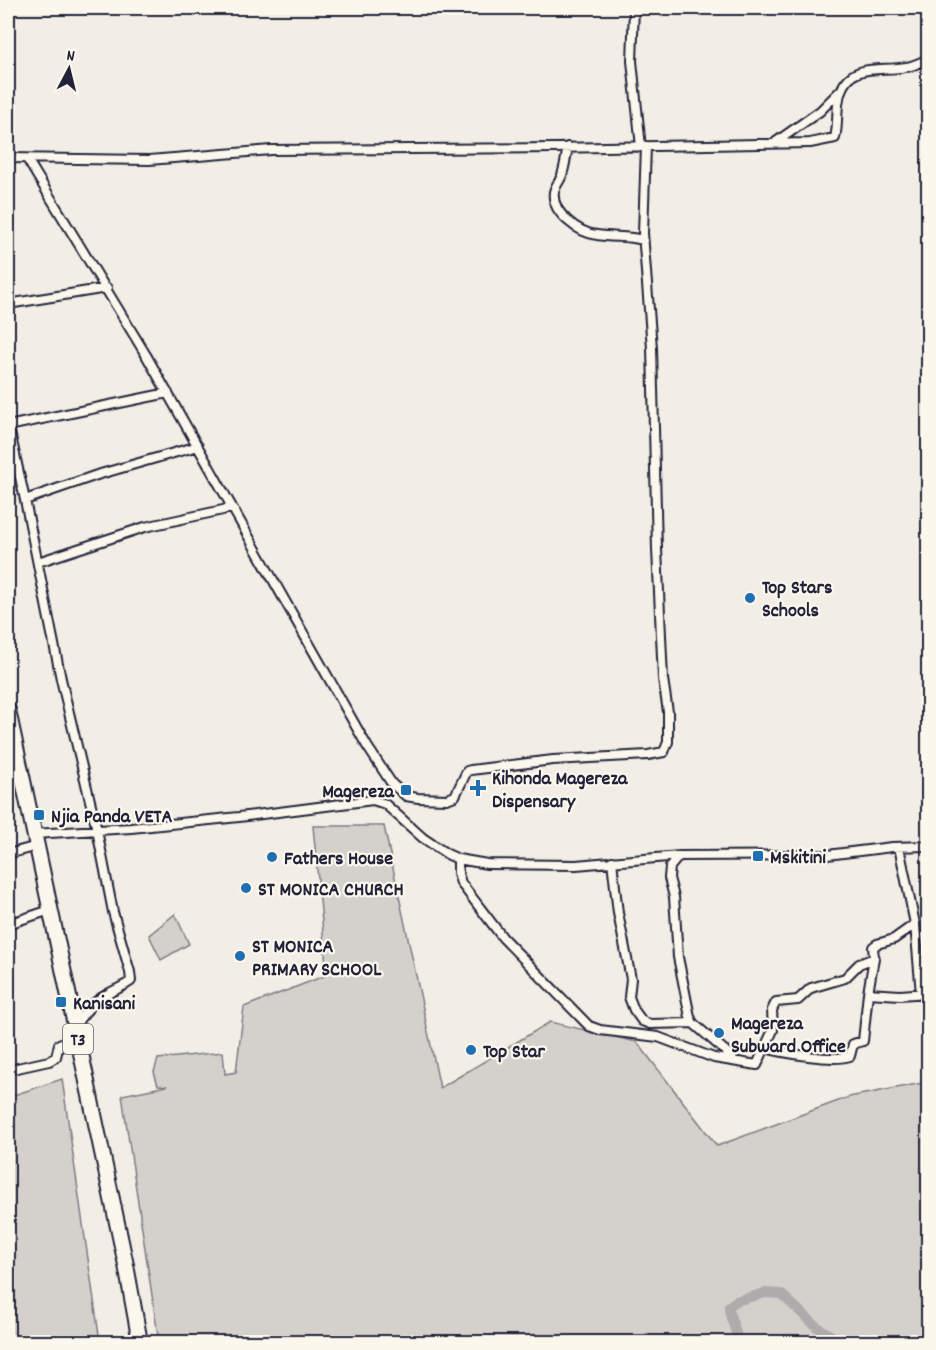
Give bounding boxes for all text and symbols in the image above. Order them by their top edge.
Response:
north arrow [39,39,99,99]
text: N [65,45,76,69]
place label: Top Stars Schools [762,575,832,626]
marker: Top Stars Schools [743,591,757,605]
place label: Kihonda Magereza Dispensary [492,766,628,817]
place label: Magereza [322,779,395,807]
marker: Kihonda Magereza Dispensary [469,779,487,797]
marker: Magereza [399,783,413,797]
place label: Njia Panda VETA [51,804,172,832]
marker: Njia Panda VETA [32,808,46,822]
place label: Mskitini [770,845,826,873]
place label: Fathers House [284,846,393,874]
marker: Mskitini [751,849,765,863]
marker: Fathers House [265,850,279,864]
place label: ST MONICA CHURCH [258,877,404,905]
marker: ST MONICA CHURCH [239,881,253,895]
place label: ST MONICA PRIMARY SCHOOL [252,934,382,985]
marker: ST MONICA PRIMARY SCHOOL [233,949,247,963]
place label: Kanisani [73,991,136,1019]
marker: Kanisani [54,995,68,1009]
place label: Magereza Subward Office [731,1011,846,1062]
road number: T3 [63,1024,93,1054]
marker: Magereza Subward Office [712,1026,726,1040]
place label: Top Star [483,1039,545,1067]
marker: Top Star [464,1043,478,1057]

